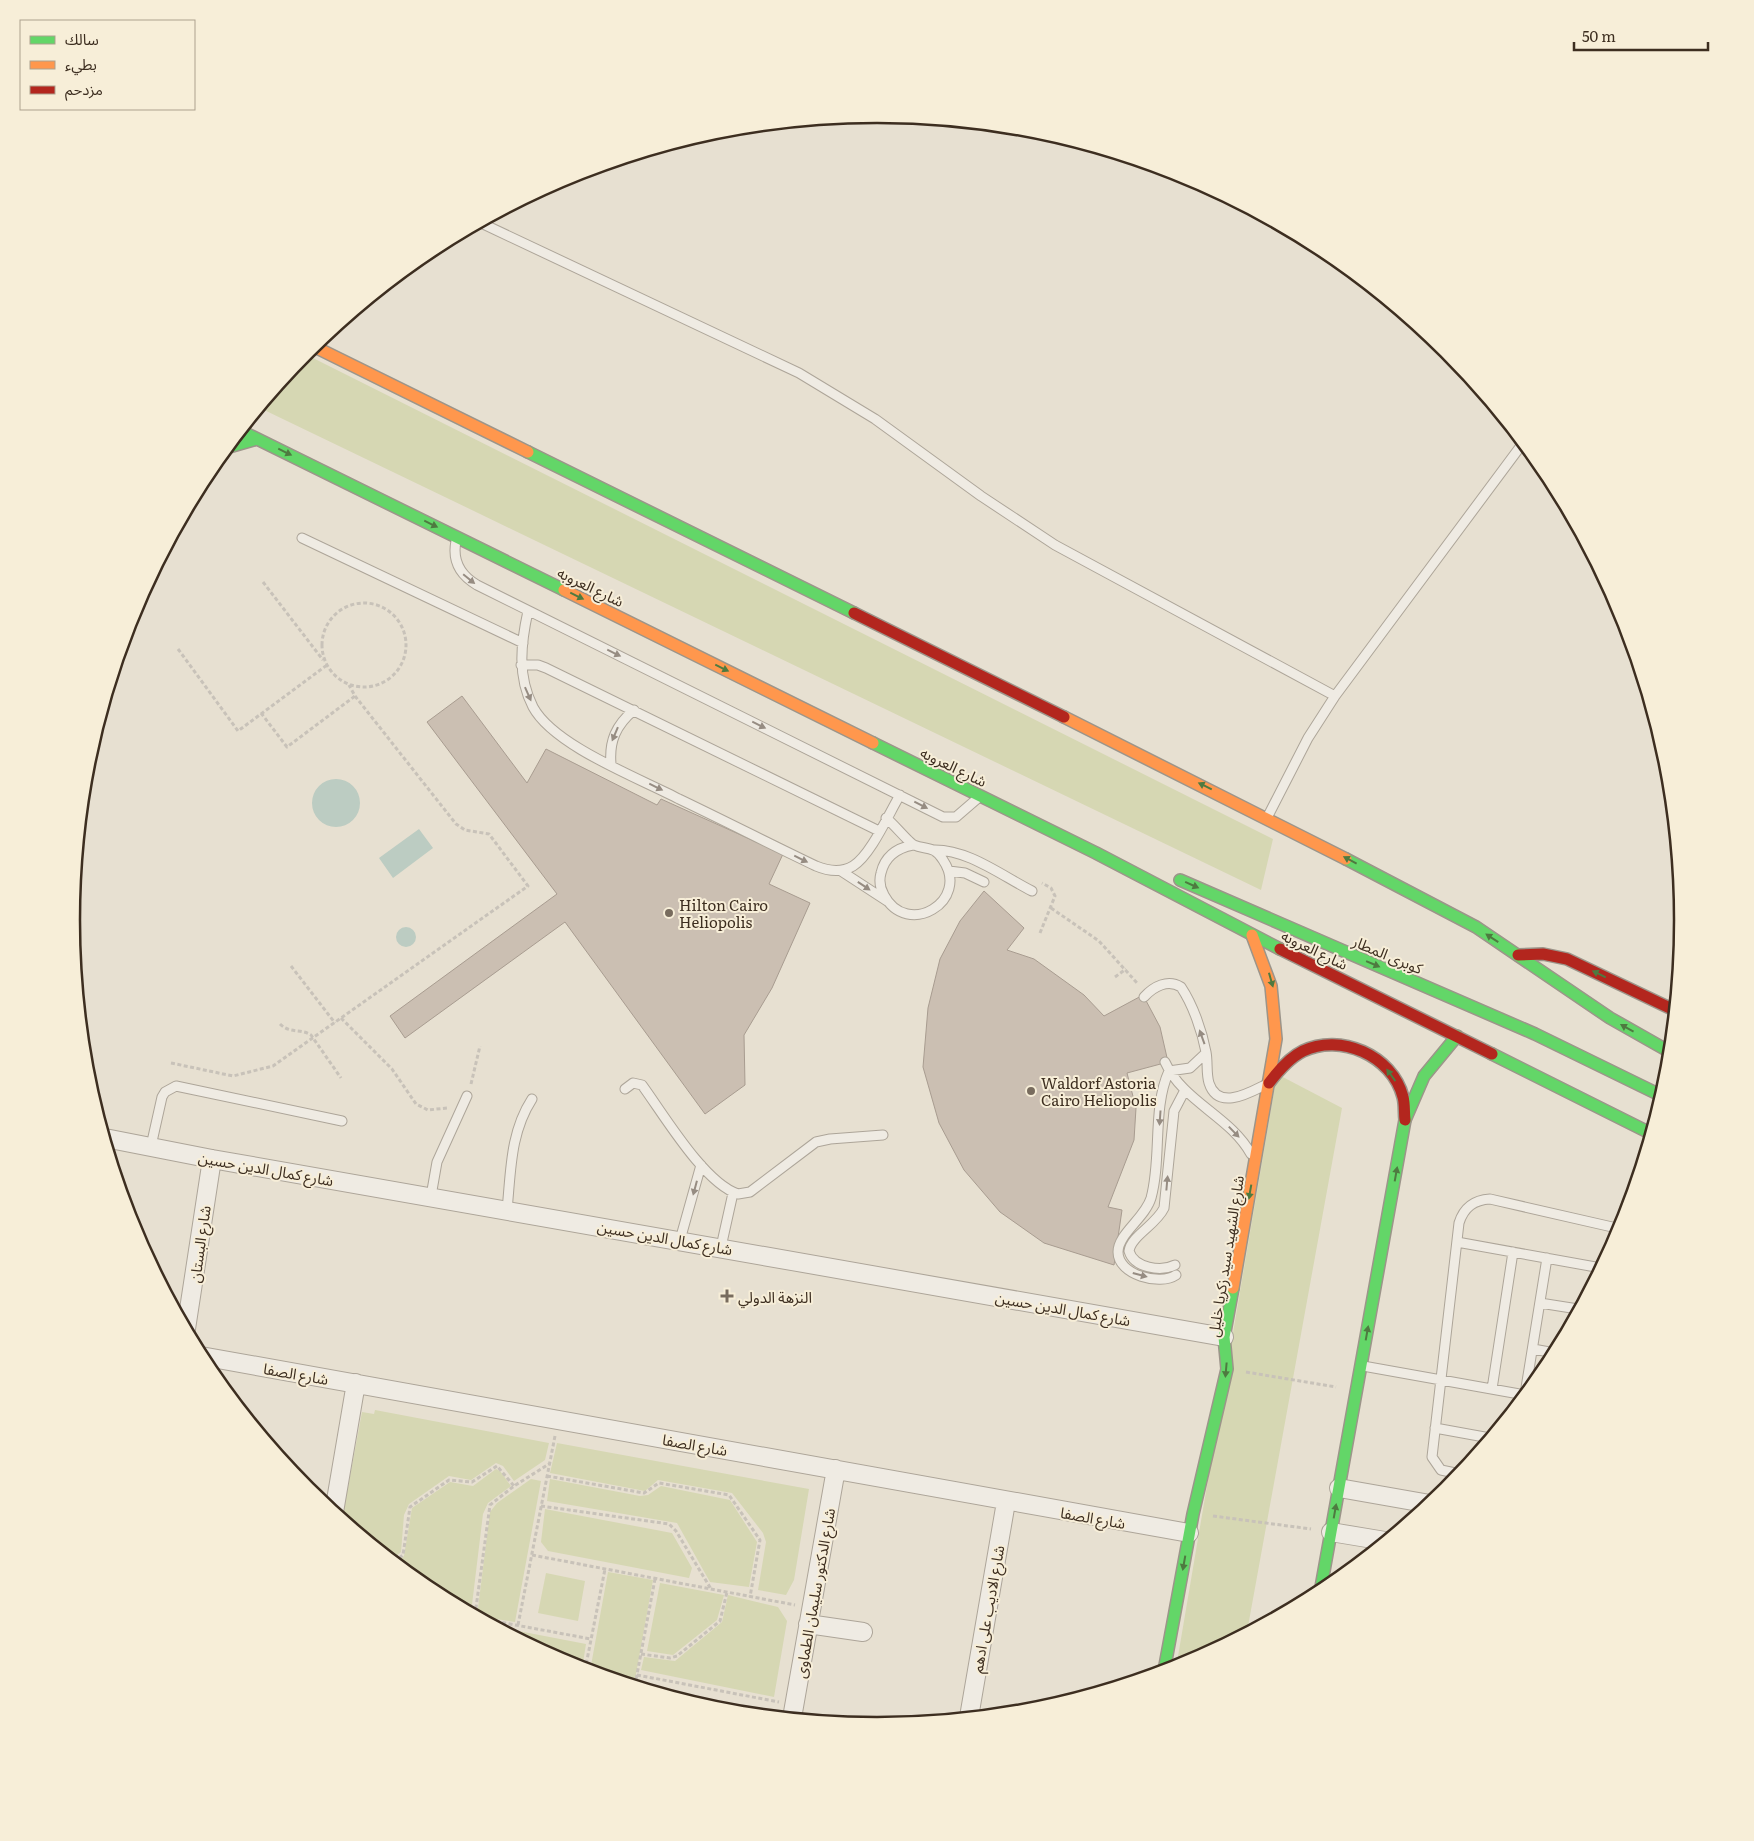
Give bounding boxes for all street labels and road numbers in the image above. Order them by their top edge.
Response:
street label: شارع العروبه [553,560,628,614]
street label: شارع العروبه [916,740,991,794]
street label: شارع العروبه [1277,923,1352,977]
street label: كوبرى المطار [1348,929,1427,979]
street label: شارع كمال الدين حسين [196,1145,336,1193]
street label: شارع الشهيد سيد زكريا خليل [1201,1173,1251,1339]
street label: شارع البستان [182,1204,218,1284]
street label: شارع كمال الدين حسين [595,1214,735,1262]
street label: شارع كمال الدين حسين [993,1285,1133,1333]
street label: شارع الصفا [261,1356,331,1392]
street label: شارع الصفا [660,1427,730,1463]
street label: شارع الصفا [1058,1500,1128,1536]
street label: شارع الدكتور سليمان الطماوى [788,1506,842,1680]
street label: شارع الاديب على ادهم [964,1543,1012,1675]

